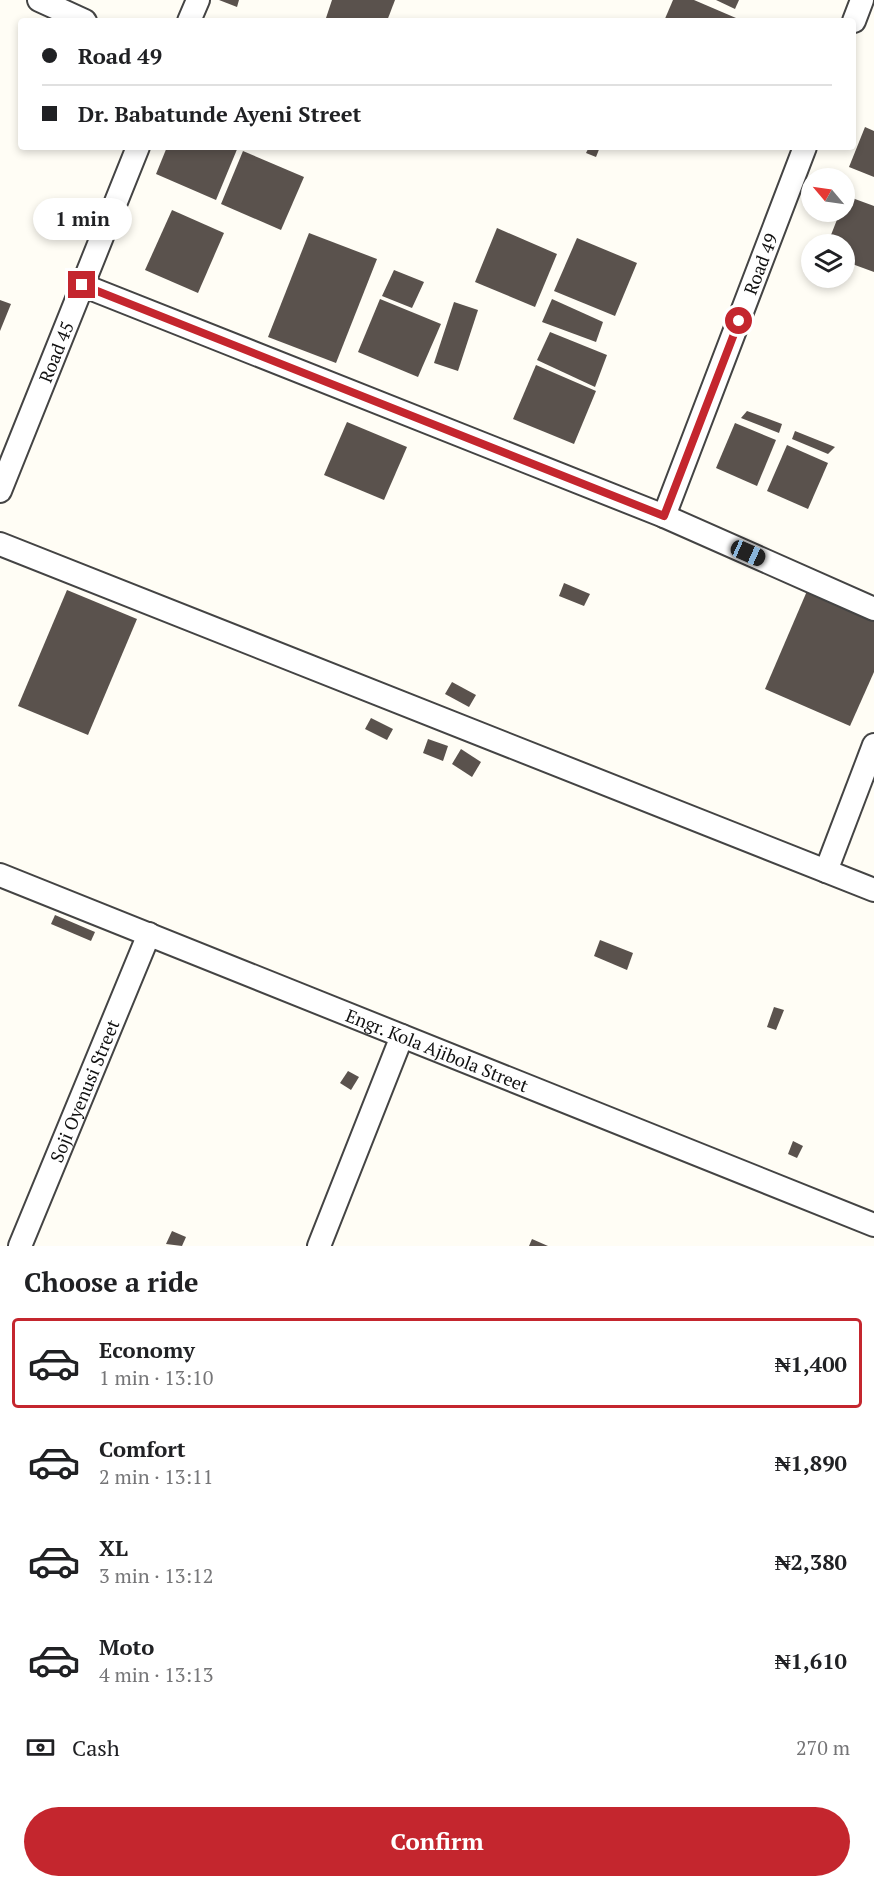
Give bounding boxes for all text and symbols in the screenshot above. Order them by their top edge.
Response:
text: Road 49 [78,41,162,70]
text: Dr. Babatunde Ayeni Street [78,99,361,128]
north arrow [801,168,855,222]
map controls [801,168,855,288]
callout: 1 min [32,198,132,240]
text: 1 min [55,205,110,232]
street label: Road 49 [738,230,783,298]
button: layers [801,234,855,288]
route end [68,271,95,298]
route start [725,307,752,334]
street label: Road 45 [33,318,79,386]
car [728,537,768,569]
street label: Engr. Kola Ajibola Street [343,1003,532,1098]
street label: Soji Oyenusi Street [44,1015,125,1166]
text: Choose a ride [24,1264,199,1300]
text: Economy [99,1335,195,1364]
icon: car [27,1336,81,1390]
text: ₦1,400 [775,1349,847,1378]
text: 1 min · 13:10 [99,1364,213,1391]
text: Comfort [99,1434,185,1463]
icon: car [27,1435,81,1489]
text: ₦1,890 [775,1448,847,1477]
text: 2 min · 13:11 [99,1463,213,1490]
text: XL [99,1533,128,1562]
icon: car [27,1534,81,1588]
text: ₦2,380 [775,1547,847,1576]
text: 3 min · 13:12 [99,1562,213,1589]
text: Moto [99,1632,154,1661]
icon: car [27,1633,81,1687]
text: ₦1,610 [775,1646,847,1675]
text: 4 min · 13:13 [99,1661,213,1688]
icon: cash [24,1731,57,1764]
text: Cash [72,1733,120,1762]
text: 270 m [796,1734,850,1761]
button: Confirm [24,1807,850,1876]

